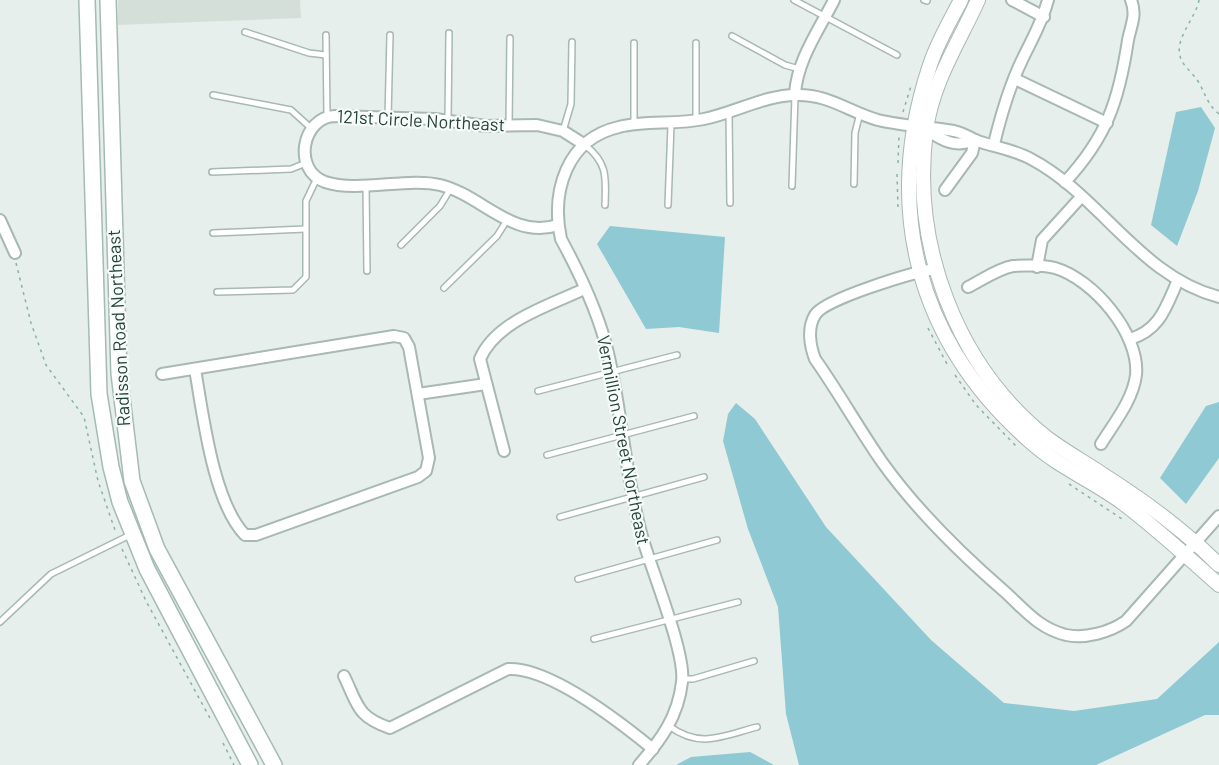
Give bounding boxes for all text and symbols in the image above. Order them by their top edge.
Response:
street label: 121st Circle Northeast [336,105,506,135]
street label: Radisson Road Northeast [102,229,134,427]
street label: Vermillion Street Northeast [593,333,655,546]

